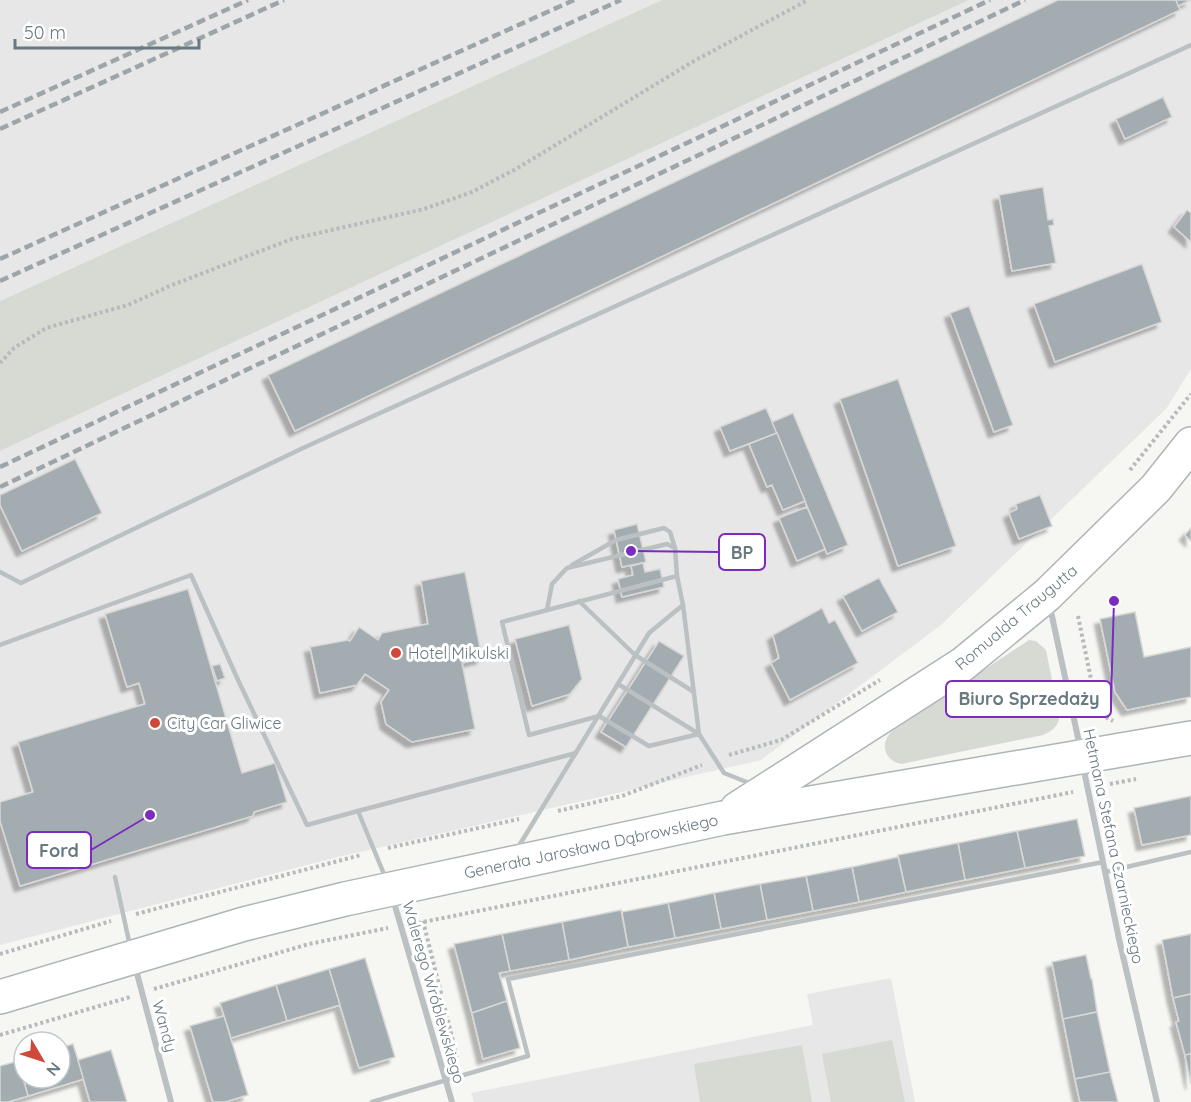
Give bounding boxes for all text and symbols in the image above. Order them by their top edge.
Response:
scale bar [15,12,200,50]
text: 50 m [24,21,66,44]
callout: BP [719,534,765,570]
text: BP [731,541,753,564]
street label: Romualda Traugutta [951,560,1081,674]
place label: Hotel Mikulski [408,643,509,663]
marker: Hotel Mikulski [389,646,403,660]
callout: Biuro Sprzedaży [946,681,1111,717]
text: Biuro Sprzedaży [958,687,1100,710]
place label: City Car Gliwice [167,713,281,733]
marker: City Car Gliwice [148,716,162,730]
street label: Hetmana Stefana Czarnieckiego [1079,727,1149,965]
street label: Generała Jarosława Dąbrowskiego [462,809,720,883]
callout: Ford [27,832,91,868]
text: Ford [39,839,79,862]
street label: Walerego Wróblewskiego [398,898,470,1086]
street label: Wandy [148,998,182,1054]
north arrow [12,1030,72,1090]
text: N [42,1059,65,1080]

